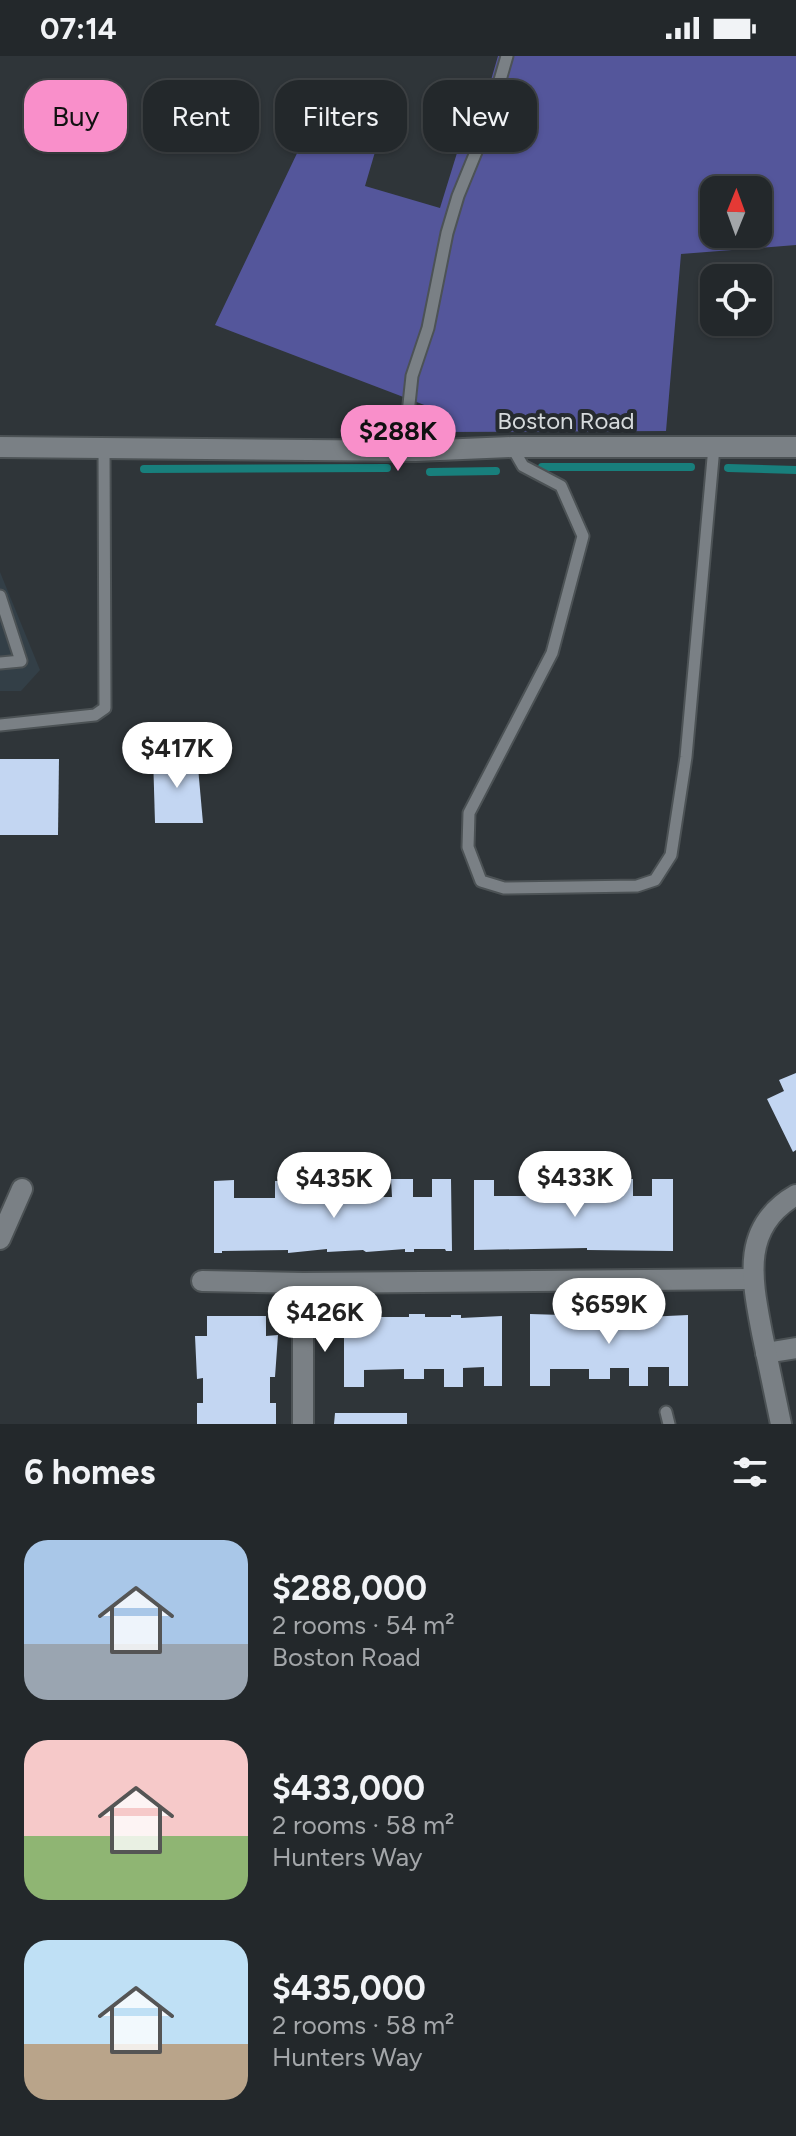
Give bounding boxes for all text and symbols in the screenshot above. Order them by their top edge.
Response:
text: 07:14 [40,10,117,47]
chip: Buy [24,80,127,152]
chip: Rent [143,80,259,152]
chip: Filters [275,80,407,152]
chip: New [423,80,537,152]
north arrow [700,176,772,248]
map controls [700,176,772,336]
button: locate [700,264,772,336]
pin: $288K [342,405,454,473]
street label: Boston Road [497,406,635,435]
text: $288K [359,415,437,447]
pin: $417K [121,722,233,790]
text: $417K [140,732,214,764]
pin: $433K [519,1151,631,1219]
pin: $435K [278,1152,390,1220]
text: $433K [536,1161,614,1193]
text: $435K [295,1162,373,1194]
pin: $659K [553,1278,665,1346]
pin: $426K [269,1286,381,1354]
text: $659K [571,1288,648,1320]
text: $426K [286,1296,364,1328]
icon: filters [728,1450,772,1494]
text: 6 homes [24,1452,155,1493]
text: $288,000 [272,1568,427,1609]
icon: home [88,1572,184,1668]
text: 2 rooms · 54 m² [272,1609,455,1641]
text: Boston Road [272,1641,421,1673]
text: $433,000 [272,1768,425,1809]
icon: home [88,1772,184,1868]
text: 2 rooms · 58 m² [272,1809,454,1841]
text: Hunters Way [272,1841,422,1873]
text: $435,000 [272,1968,426,2009]
icon: home [88,1972,184,2068]
text: 2 rooms · 58 m² [272,2009,454,2041]
text: Hunters Way [272,2041,422,2073]

